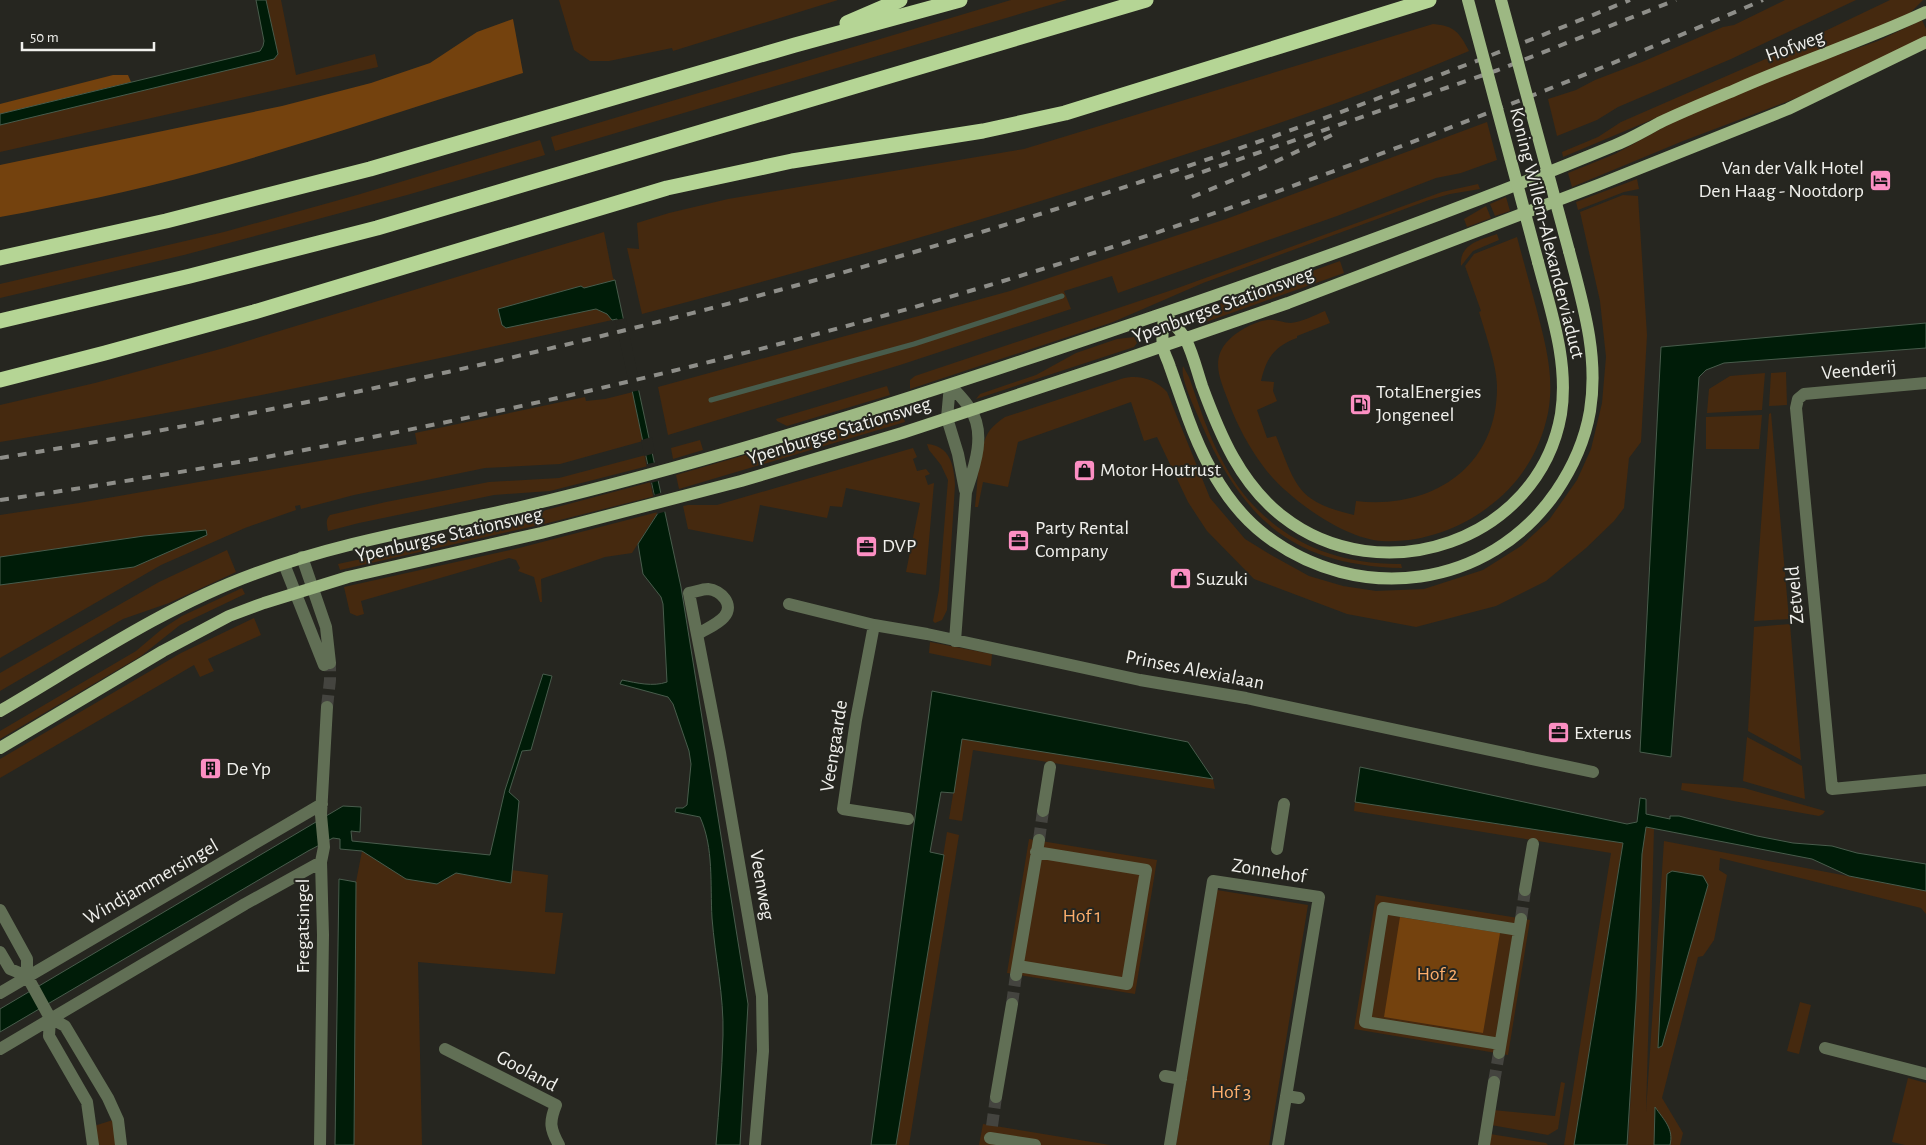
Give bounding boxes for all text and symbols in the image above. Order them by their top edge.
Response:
scale bar [22,20,155,52]
street label: Hofweg [1763,26,1827,66]
text: 50 m [30,30,59,45]
street label: Koning Willem-Alexanderviaduct [1506,105,1588,361]
place label: Van der Valk Hotel Den Haag - Nootdorp [1698,158,1864,201]
hotel icon: Van der Valk Hotel Den Haag - Nootdorp [1868,168,1892,192]
street label: Ypenburgse Stationsweg [1130,263,1316,347]
street label: Veenderij [1821,357,1897,383]
place label: TotalEnergies Jongeneel [1376,382,1482,425]
fuel station icon: TotalEnergies Jongeneel [1348,392,1372,416]
street label: Ypenburgse Stationsweg [745,393,933,468]
shop icon: Motor Houtrust [1072,458,1096,482]
place label: Motor Houtrust [1100,460,1221,480]
street label: Ypenburgse Stationsweg [354,504,545,566]
place label: Party Rental Company [1035,518,1129,561]
office icon: Party Rental Company [1007,528,1031,552]
office icon: DVP [854,534,878,558]
place label: DVP [882,536,916,556]
street label: Zetveld [1782,565,1808,625]
shop icon: Suzuki [1168,567,1192,591]
place label: Suzuki [1196,569,1248,589]
street label: Prinses Alexialaan [1124,647,1266,693]
street label: Veengaarde [817,699,851,793]
office icon: Exterus [1546,721,1570,745]
place label: Exterus [1574,723,1632,743]
building icon: De Yp [198,757,222,781]
place label: De Yp [226,759,271,779]
street label: Windjammersingel [80,835,222,929]
street label: Veenweg [746,848,778,922]
street label: Zonnehof [1230,855,1309,887]
street label: Fregatsingel [293,879,313,973]
park label: Hof 1 [1063,906,1101,926]
park label: Hof 2 [1416,964,1458,984]
street label: Gooland [493,1047,561,1095]
park label: Hof 3 [1211,1082,1251,1102]

